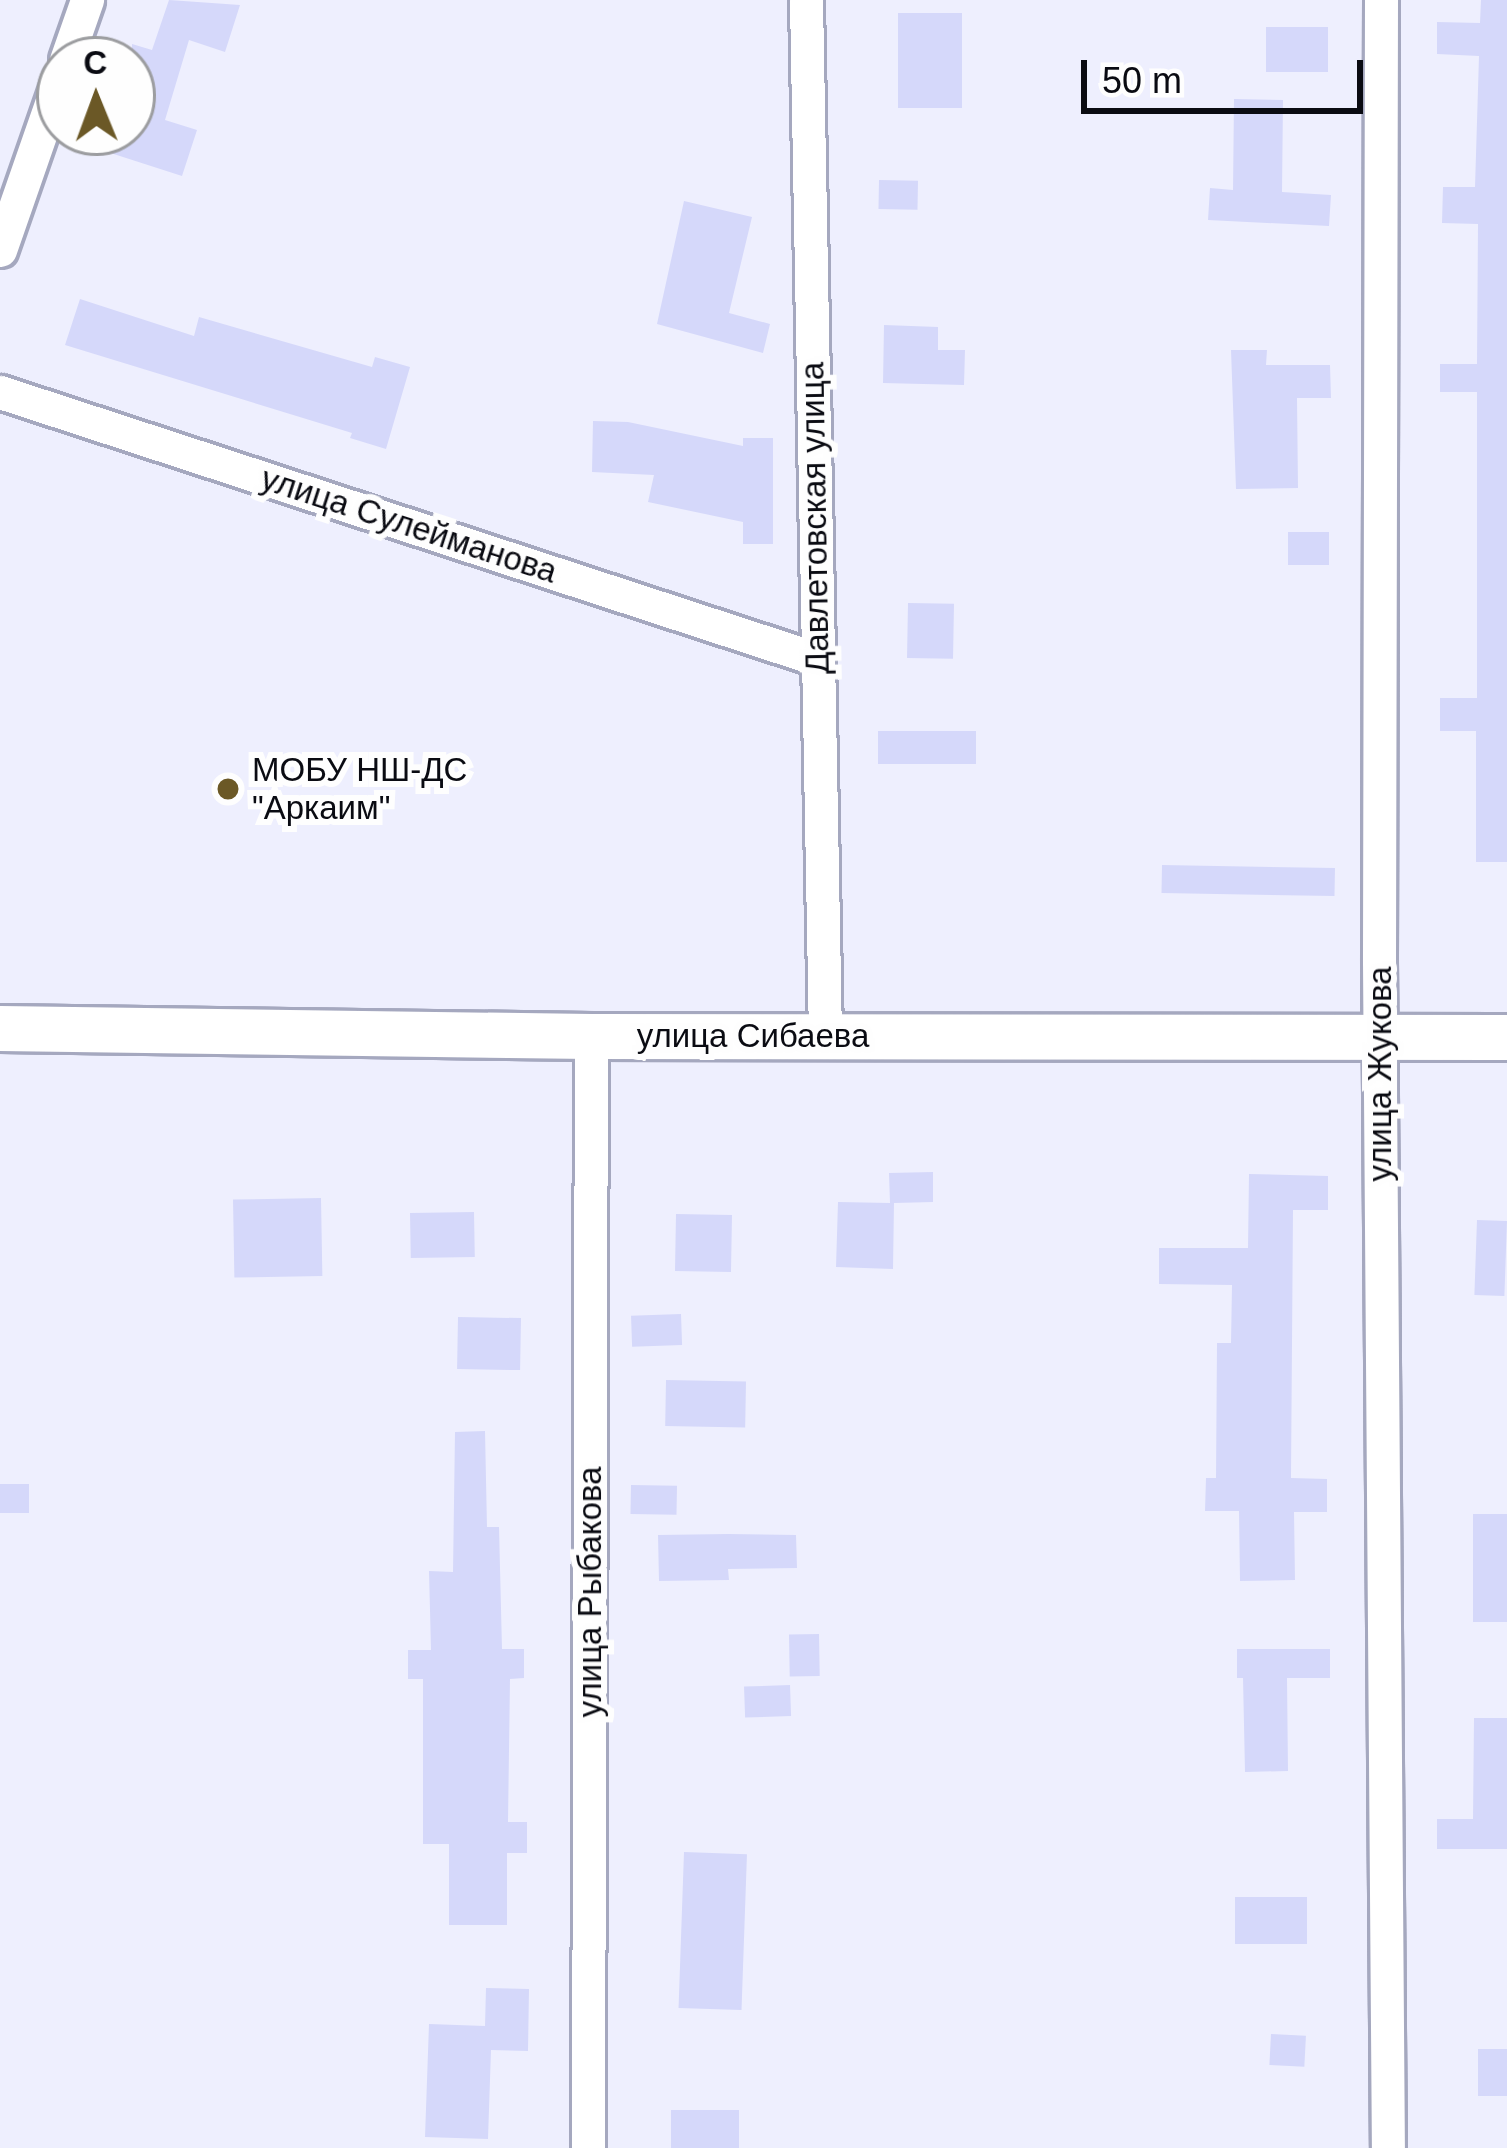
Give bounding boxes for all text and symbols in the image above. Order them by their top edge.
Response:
north arrow [36,36,156,156]
scale bar [1087,36,1369,110]
text: С [83,44,108,81]
text: 50 m [1102,60,1182,101]
street label: Давлетовская улица [792,362,838,674]
street label: улица Сулейманова [256,458,562,592]
place label: МОБУ НШ-ДС "Аркаим" [252,750,467,828]
marker: МОБУ НШ-ДС "Аркаим" [215,776,241,802]
street label: улица Жукова [1360,966,1400,1182]
street label: улица Сибаева [637,1016,869,1056]
street label: улица Рыбакова [570,1467,610,1717]

